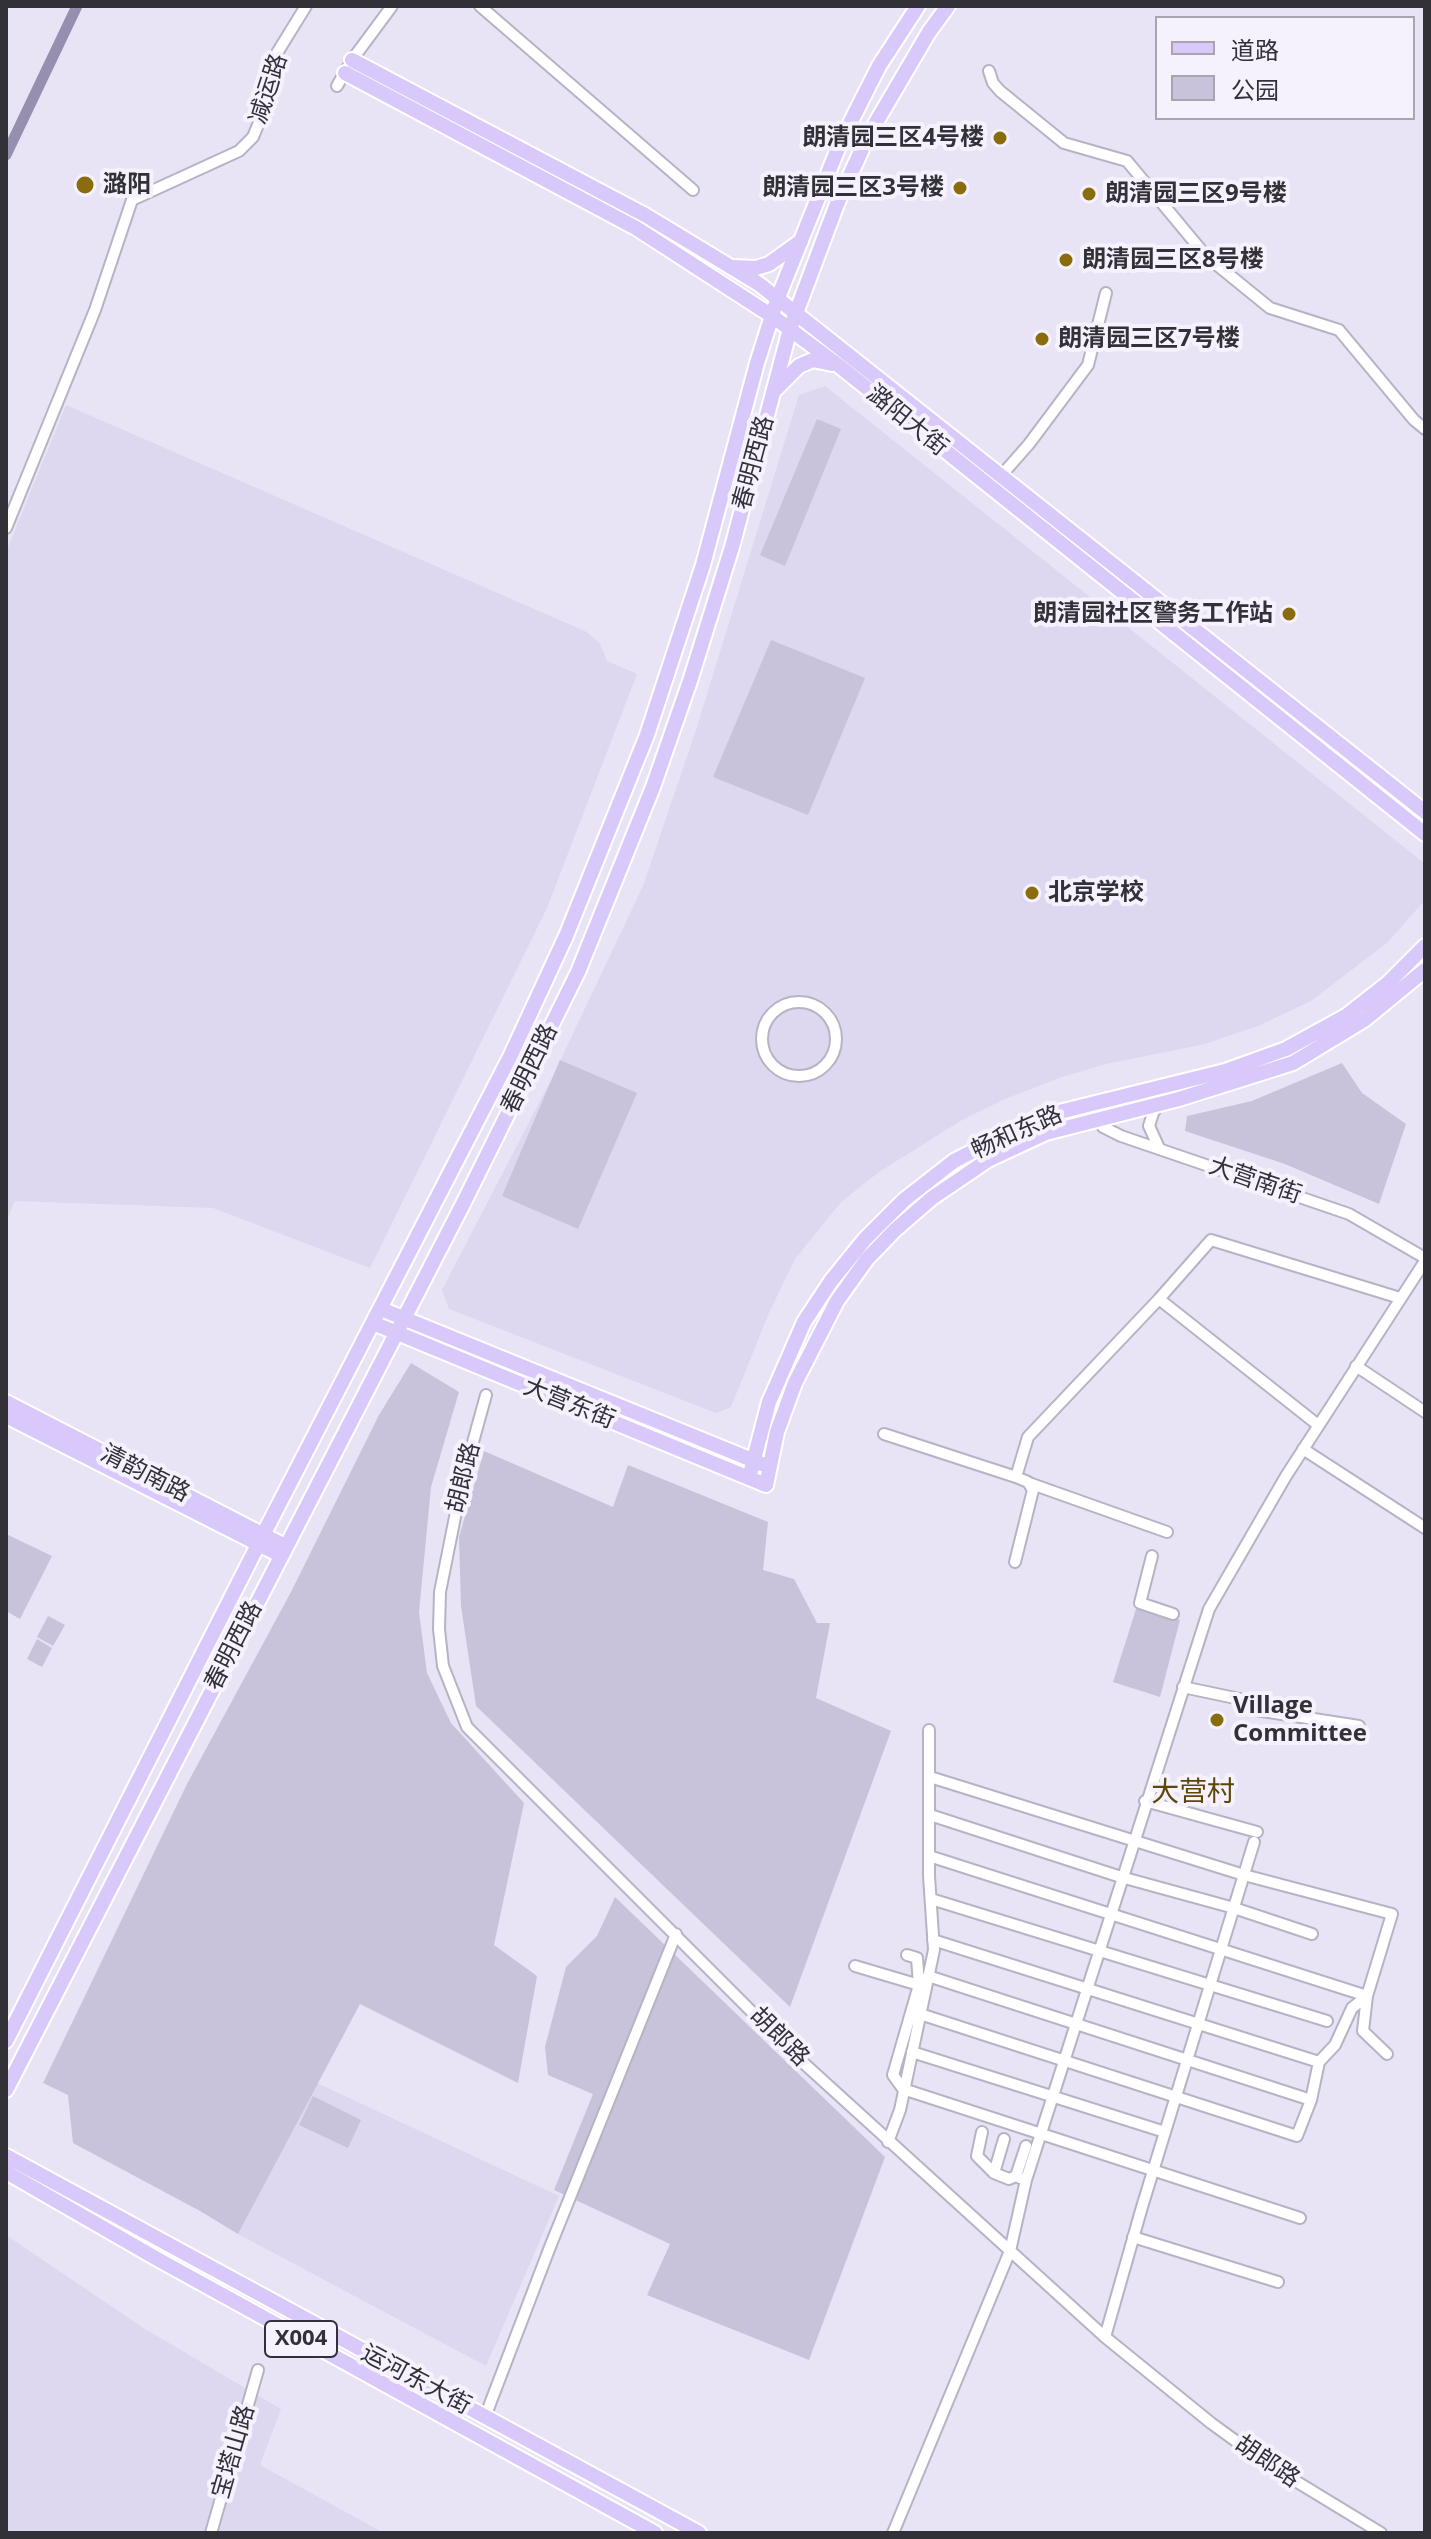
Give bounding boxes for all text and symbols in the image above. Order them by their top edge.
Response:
legend [1155,16,1415,120]
text: 道路 [1231,33,1279,66]
street label: 减运路 [244,50,294,128]
text: 公园 [1231,73,1279,106]
place label: 朗清园三区4号楼 [802,124,984,152]
marker: 朗清园三区4号楼 [991,129,1009,147]
place label: 潞阳 [103,171,151,199]
marker: 潞阳 [74,174,96,196]
place label: 朗清园三区3号楼 [762,174,944,202]
marker: 朗清园三区3号楼 [951,179,969,197]
place label: 朗清园三区9号楼 [1105,180,1287,208]
marker: 朗清园三区9号楼 [1080,185,1098,203]
place label: 朗清园三区8号楼 [1082,246,1264,274]
marker: 朗清园三区8号楼 [1057,251,1075,269]
place label: 朗清园三区7号楼 [1058,325,1240,353]
marker: 朗清园三区7号楼 [1033,330,1051,348]
street label: 潞阳大街 [861,380,953,462]
street label: 春明西路 [728,413,780,513]
place label: 朗清园社区警务工作站 [1033,600,1273,628]
marker: 朗清园社区警务工作站 [1280,605,1298,623]
place label: 北京学校 [1048,879,1144,907]
marker: 北京学校 [1023,884,1041,902]
street label: 春明西路 [496,1020,564,1118]
street label: 畅和东路 [967,1100,1067,1166]
street label: 大营南街 [1205,1152,1305,1210]
street label: 大营东街 [519,1373,619,1435]
street label: 清韵南路 [96,1439,194,1509]
street label: 胡郎路 [441,1440,487,1516]
street label: 春明西路 [199,1597,269,1695]
place label: Village Committee [1233,1692,1367,1748]
marker: Village Committee [1208,1711,1226,1729]
district label: 大营村 [1151,1776,1235,1810]
street label: 胡郎路 [743,2001,815,2073]
road number: X004 [265,2321,337,2357]
street label: 运河东大街 [356,2339,476,2421]
street label: 宝塔山路 [207,2402,261,2502]
street label: 胡郎路 [1229,2430,1305,2494]

